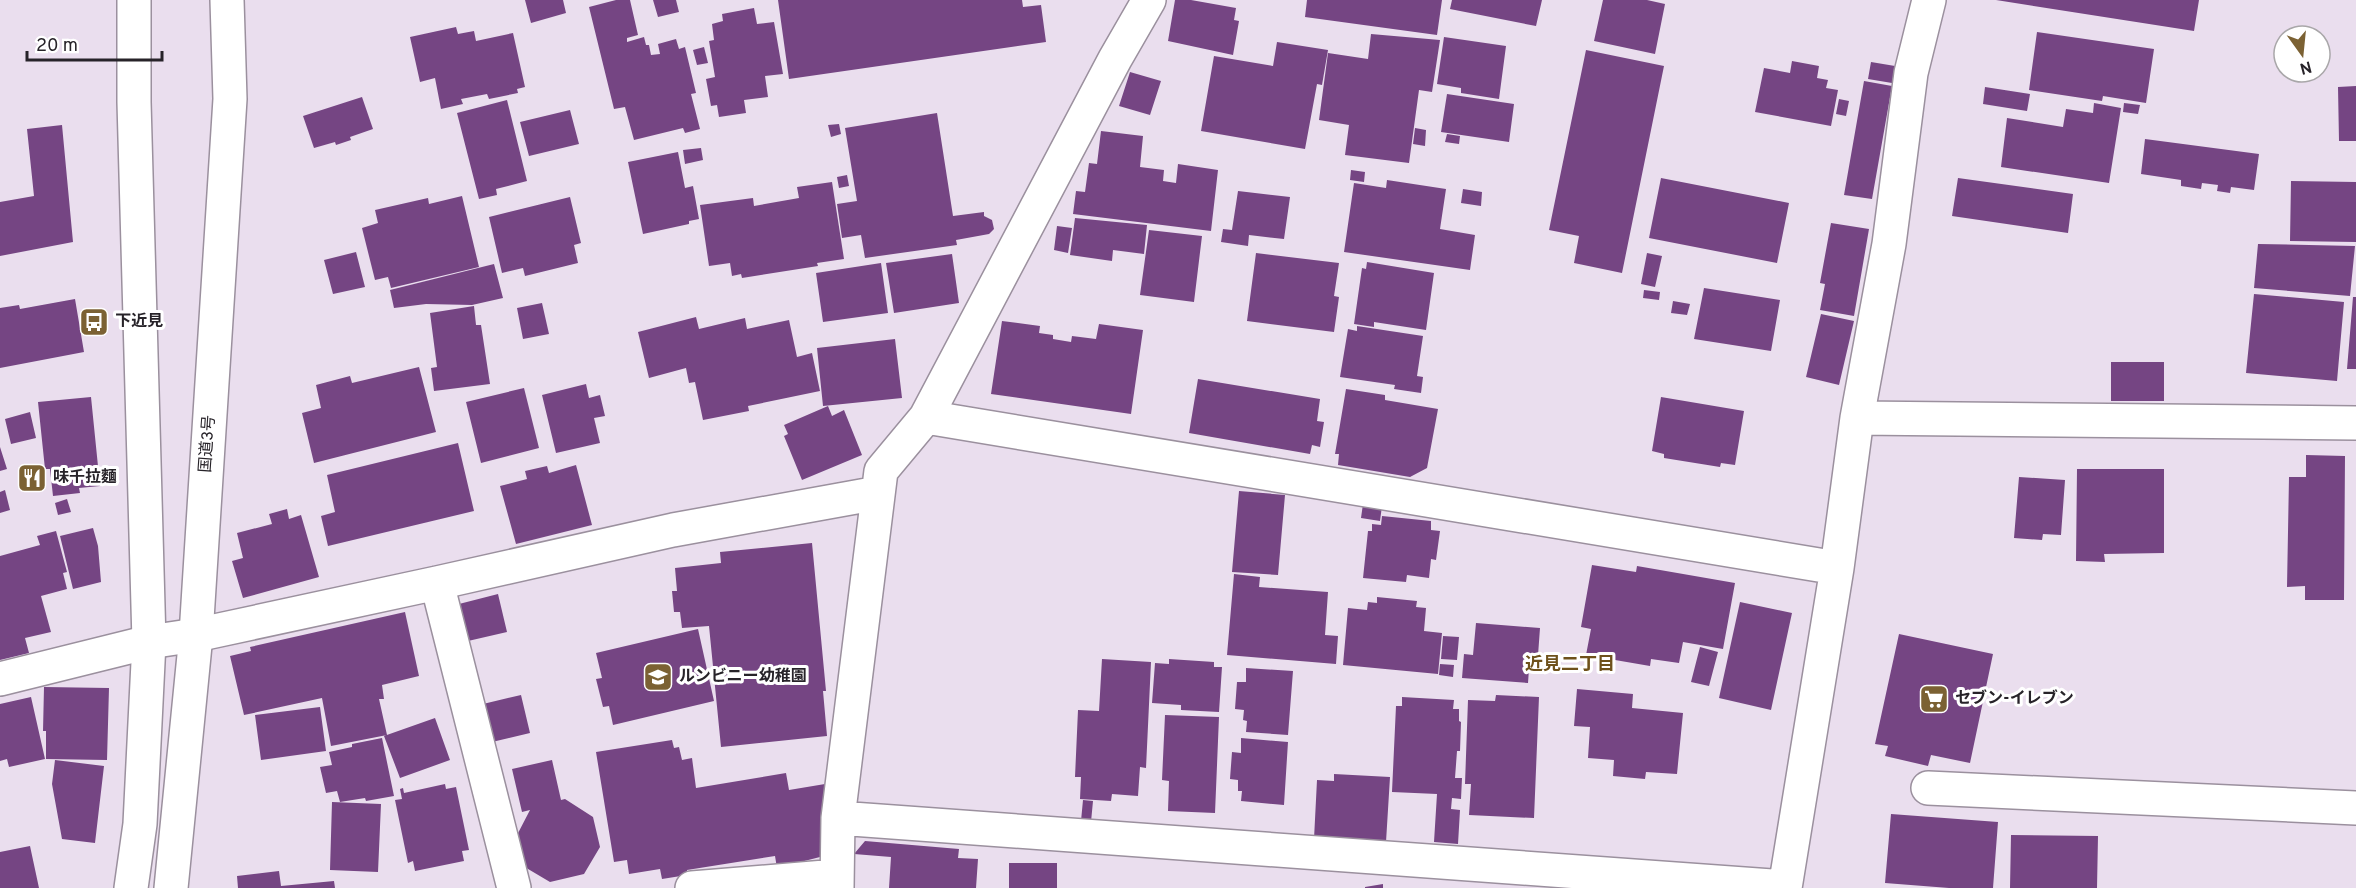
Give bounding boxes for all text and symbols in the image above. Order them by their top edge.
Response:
scale bar [27,24,162,62]
north arrow [2272,24,2332,84]
text: 20 m [36,35,78,58]
text: N [2297,55,2314,78]
bus stop icon: 下近見 [78,306,110,338]
place label: 下近見 [115,312,163,332]
street label: 国道3号 [196,415,220,473]
restaurant icon: 味千拉麵 [16,462,48,494]
place label: 味千拉麵 [53,468,117,488]
district label: 近見二丁目 [1525,654,1615,677]
school or university icon: ルンビニー幼稚園 [642,661,674,693]
place label: ルンビニー幼稚園 [679,667,807,687]
supermarket icon: セブン-イレブン [1918,683,1950,715]
place label: セブン-イレブン [1955,689,2074,709]

